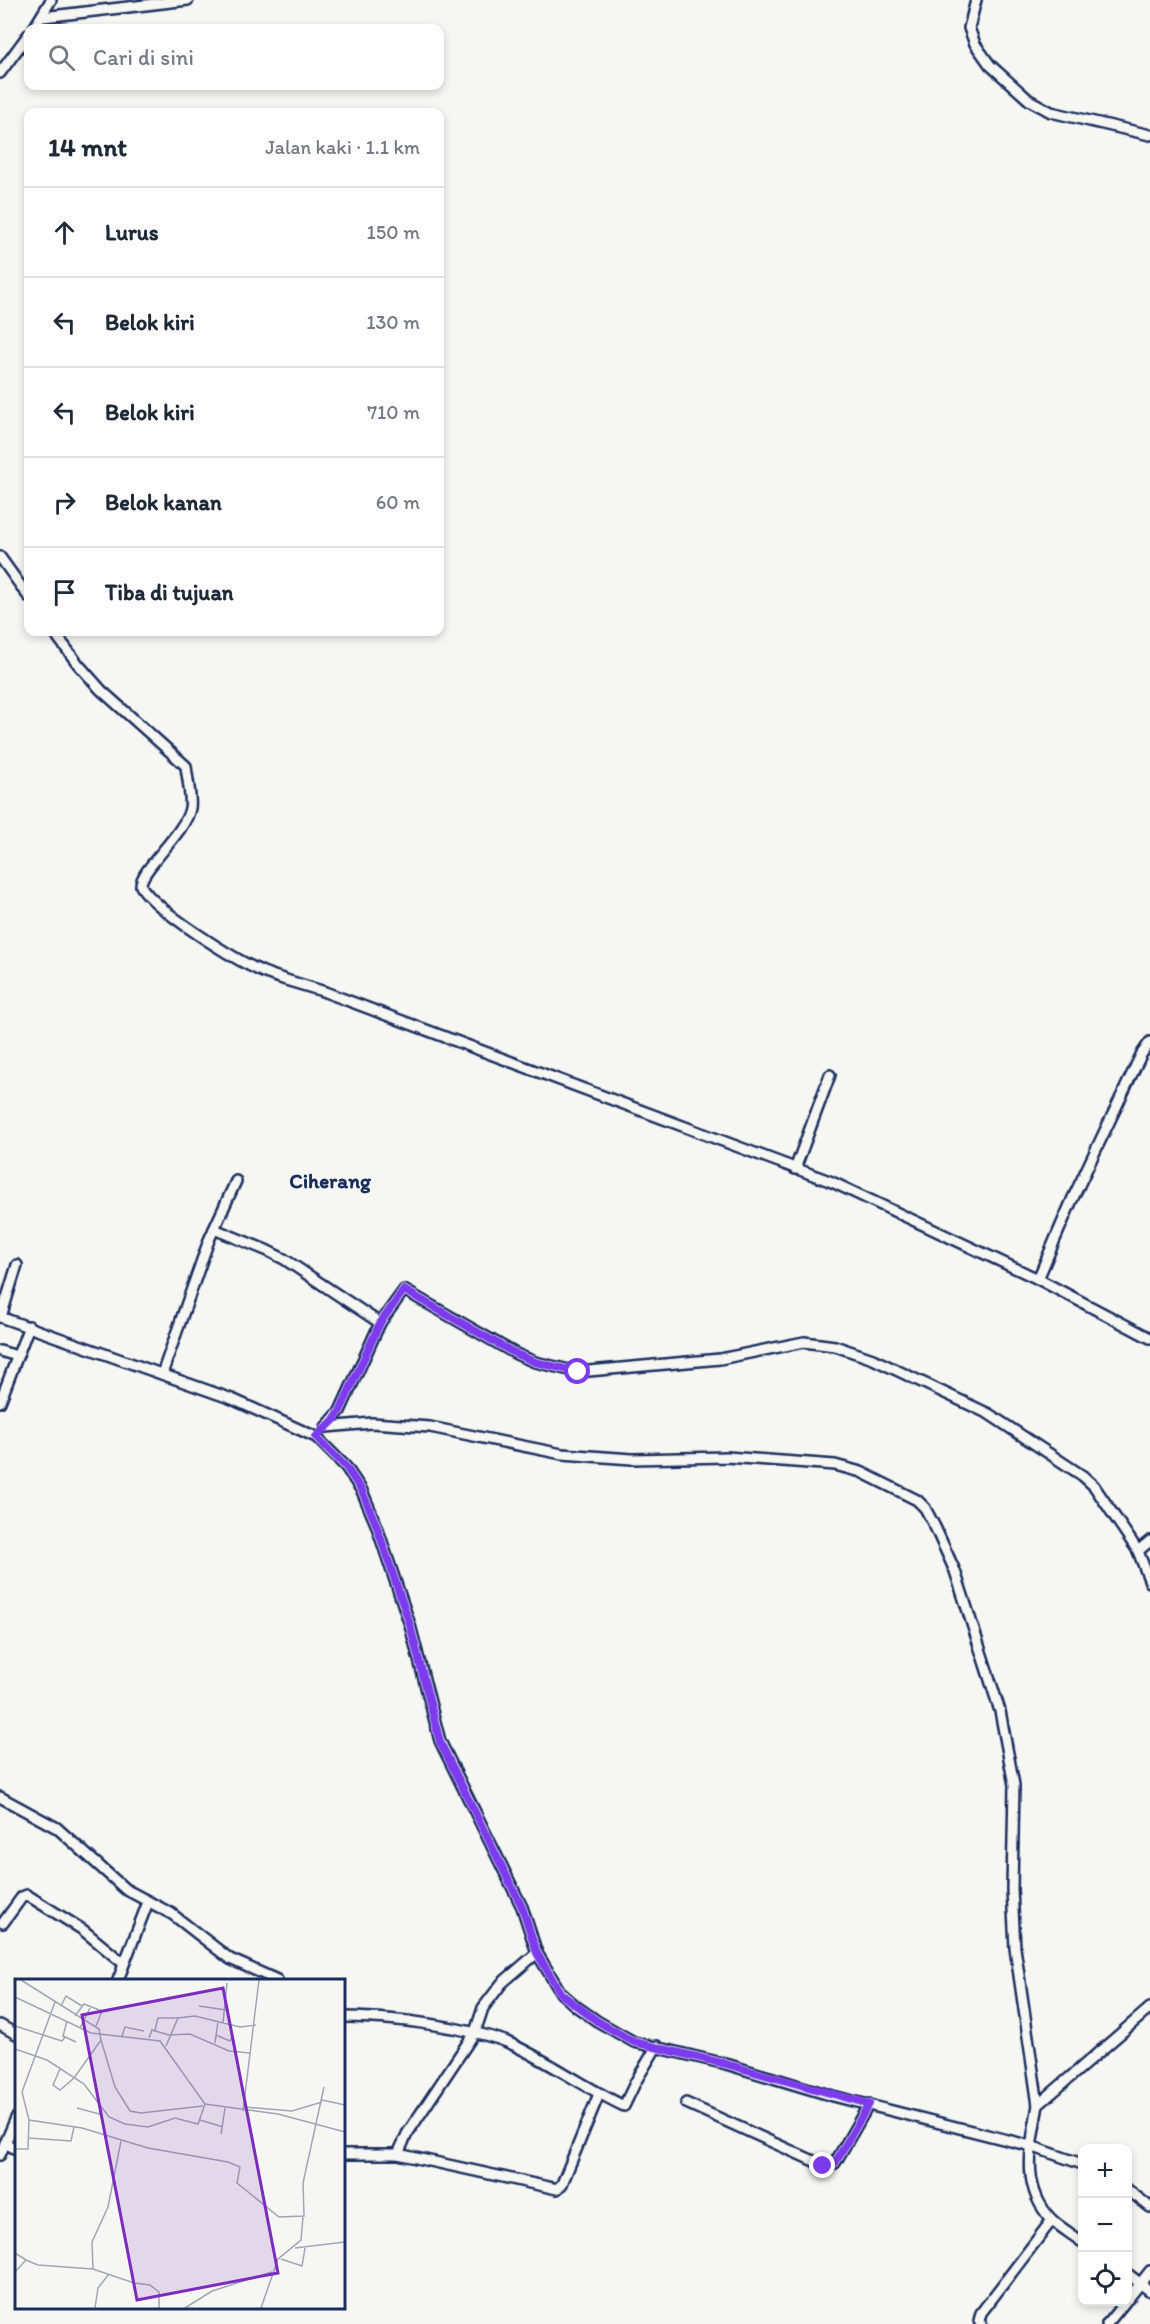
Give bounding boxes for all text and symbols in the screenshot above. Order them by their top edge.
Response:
search box [24,24,444,90]
icon: search [45,41,78,74]
text: Cari di sini [93,44,194,71]
text: 14 mnt [48,131,127,163]
text: Jalan kaki · 1.1 km [265,135,420,159]
icon: ahead [48,216,81,249]
text: Lurus [105,219,159,246]
text: 150 m [367,220,420,244]
icon: left [48,306,81,339]
text: Belok kiri [105,309,195,336]
text: 130 m [366,310,420,334]
icon: left [48,396,81,429]
text: Belok kiri [105,399,195,426]
text: 710 m [367,400,420,424]
icon: right [48,486,81,519]
text: Belok kanan [105,489,222,516]
text: 60 m [376,490,420,514]
icon: arrive [48,576,81,609]
text: Tiba di tujuan [105,579,234,606]
district label: Ciherang [289,1168,372,1194]
route start [564,1358,590,1384]
inset map [15,1979,345,2309]
map controls [1078,2144,1132,2306]
button: + [1078,2144,1132,2198]
route end [809,2152,835,2178]
button: − [1078,2198,1132,2252]
button: locate [1078,2252,1132,2306]

